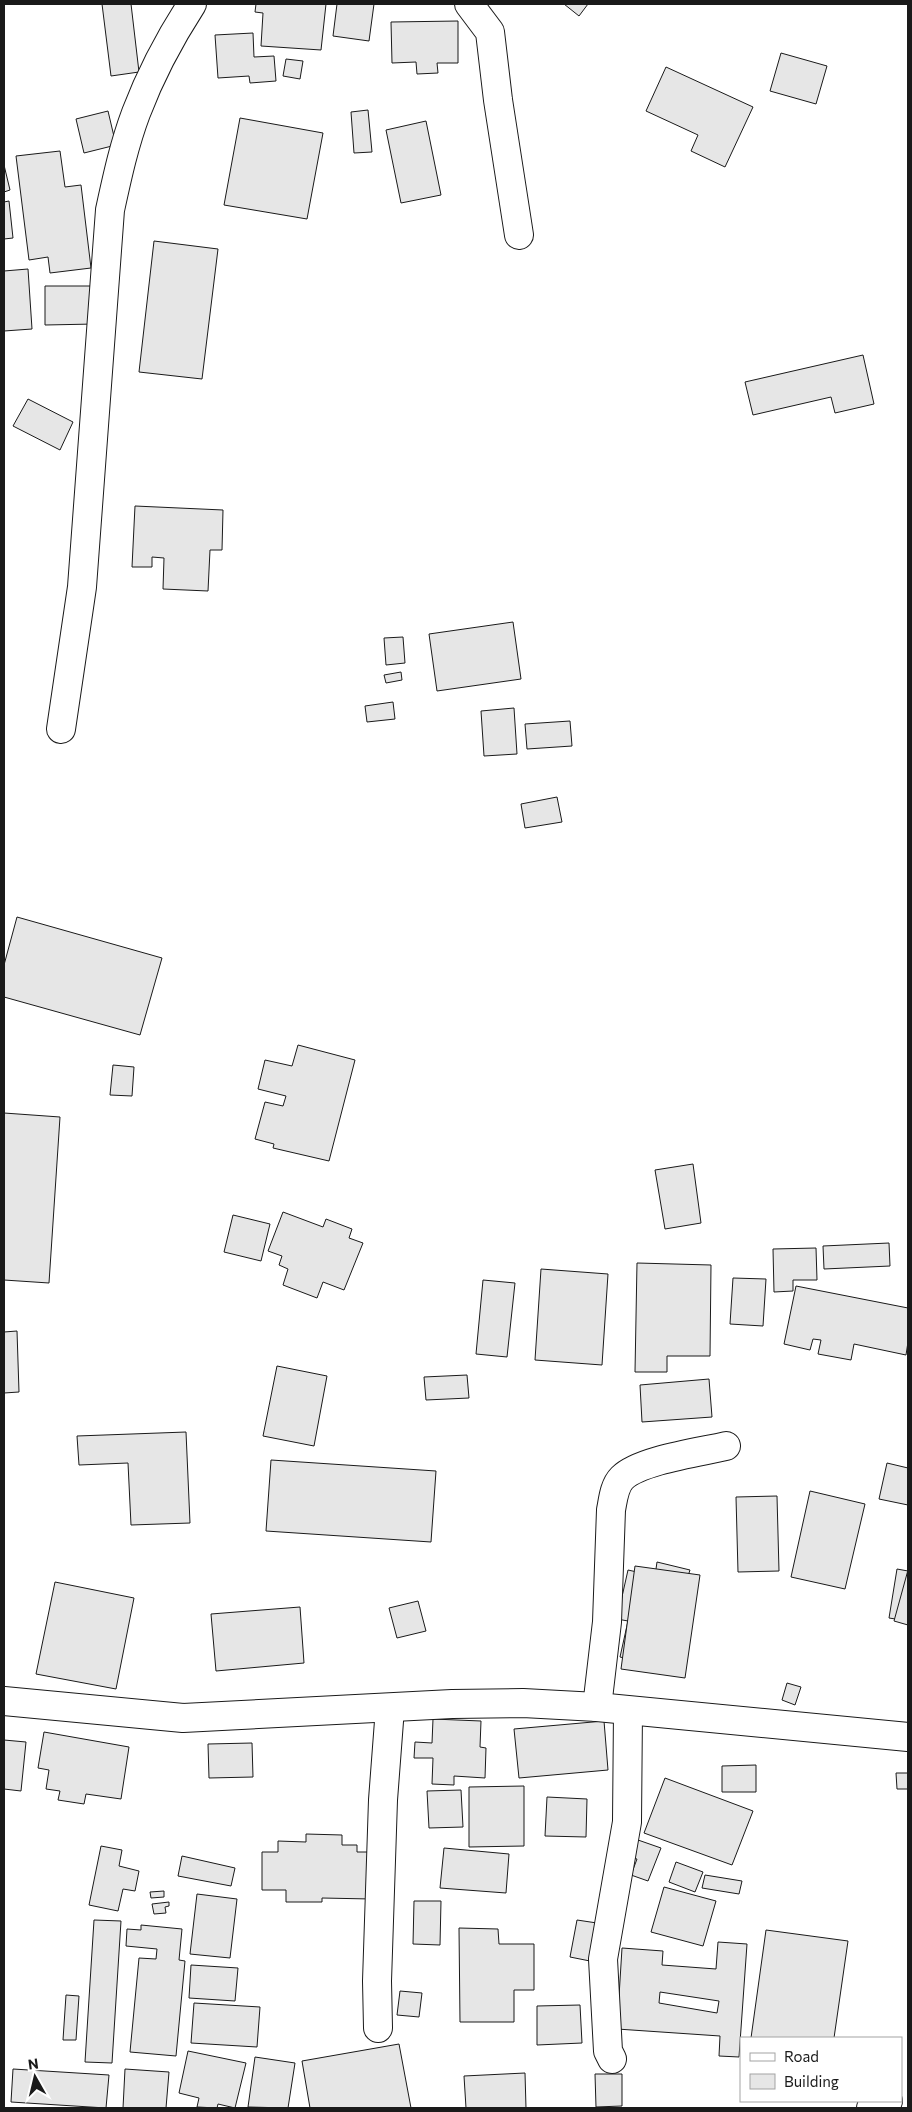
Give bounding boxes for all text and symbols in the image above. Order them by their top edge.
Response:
legend [740,2037,902,2102]
text: Road [784,2047,819,2065]
north arrow [10,2052,60,2102]
text: N [27,2054,40,2073]
text: Building [784,2072,839,2090]

